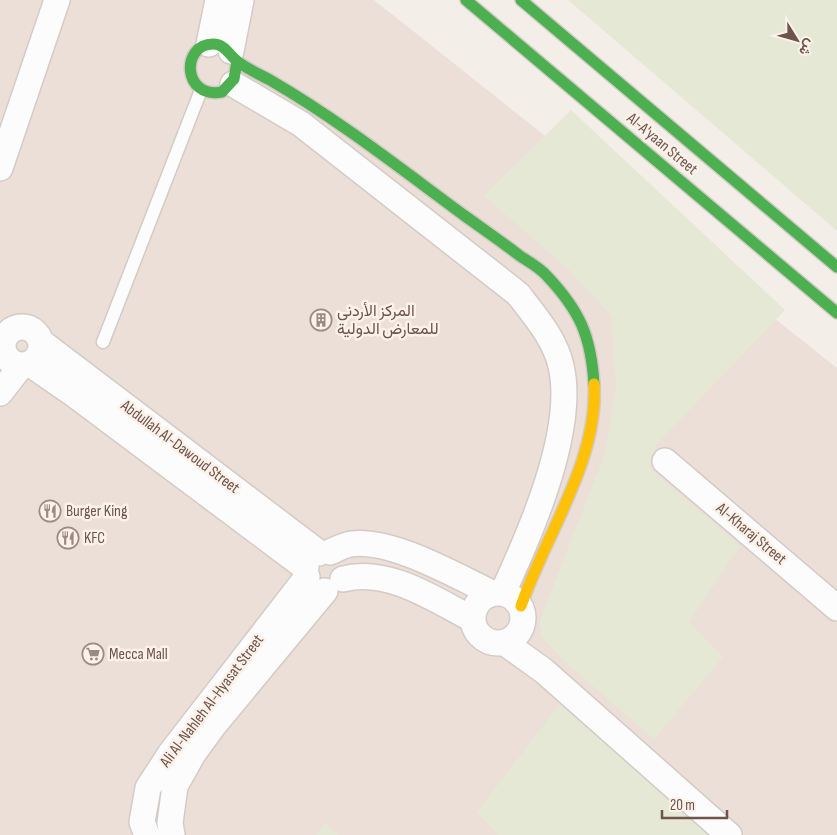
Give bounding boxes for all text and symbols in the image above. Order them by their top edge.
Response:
north arrow [772,15,822,65]
text: ش [795,36,819,59]
street label: Al-A'yaan Street [622,108,701,179]
place label: المركز الأردني للمعارض الدولية [337,302,439,339]
building icon: المركز الأردني للمعارض الدولية [309,308,333,332]
street label: Abdullah Al-Dawoud Street [116,396,243,498]
street label: Al-Kharaj Street [711,498,790,569]
restaurant icon: Burger King [38,499,62,523]
place label: Burger King [66,502,127,521]
restaurant icon: KFC [56,526,80,550]
place label: KFC [84,529,105,548]
street label: Ali Al-Nahleh Al-Hyasat Street [155,631,268,772]
supermarket icon: Mecca Mall [81,642,105,666]
place label: Mecca Mall [109,645,168,664]
scale bar [662,788,727,820]
text: 20 m [670,796,695,815]

